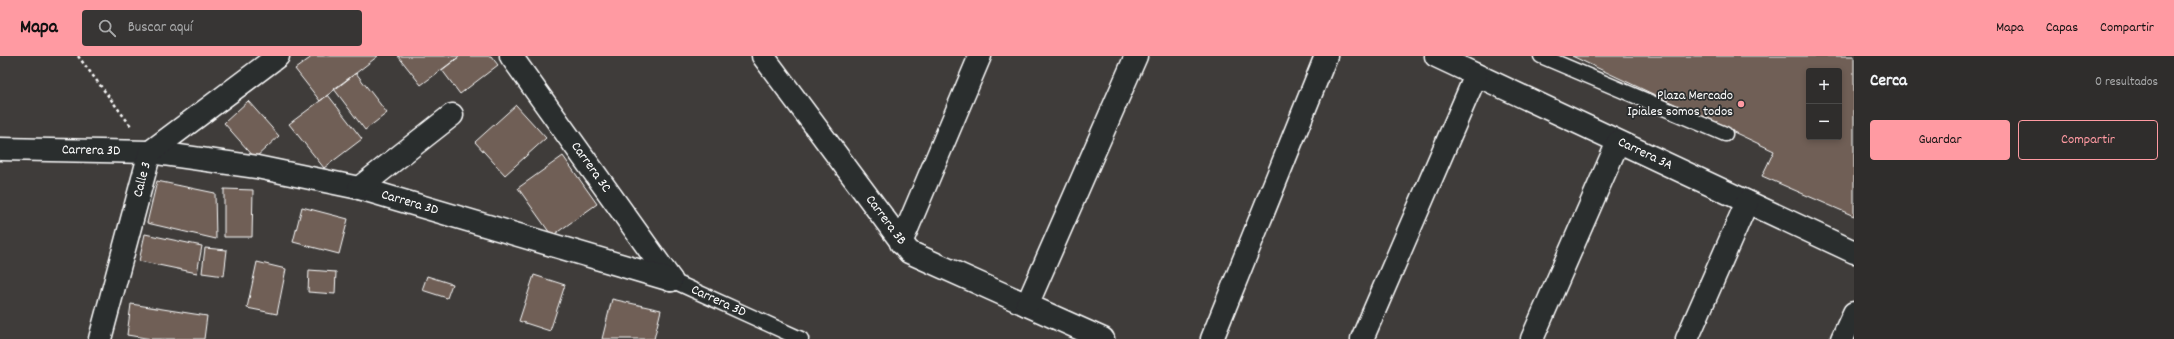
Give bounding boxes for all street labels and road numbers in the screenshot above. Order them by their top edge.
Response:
street label: Carrera 3A [1614,133,1676,176]
street label: Carrera 3C [566,138,616,197]
street label: Carrera 3D [62,140,120,161]
street label: Calle 3 [128,160,157,199]
street label: Carrera 3D [379,185,441,221]
street label: Carrera 3B [860,191,911,250]
street label: Carrera 3D [688,280,749,323]

